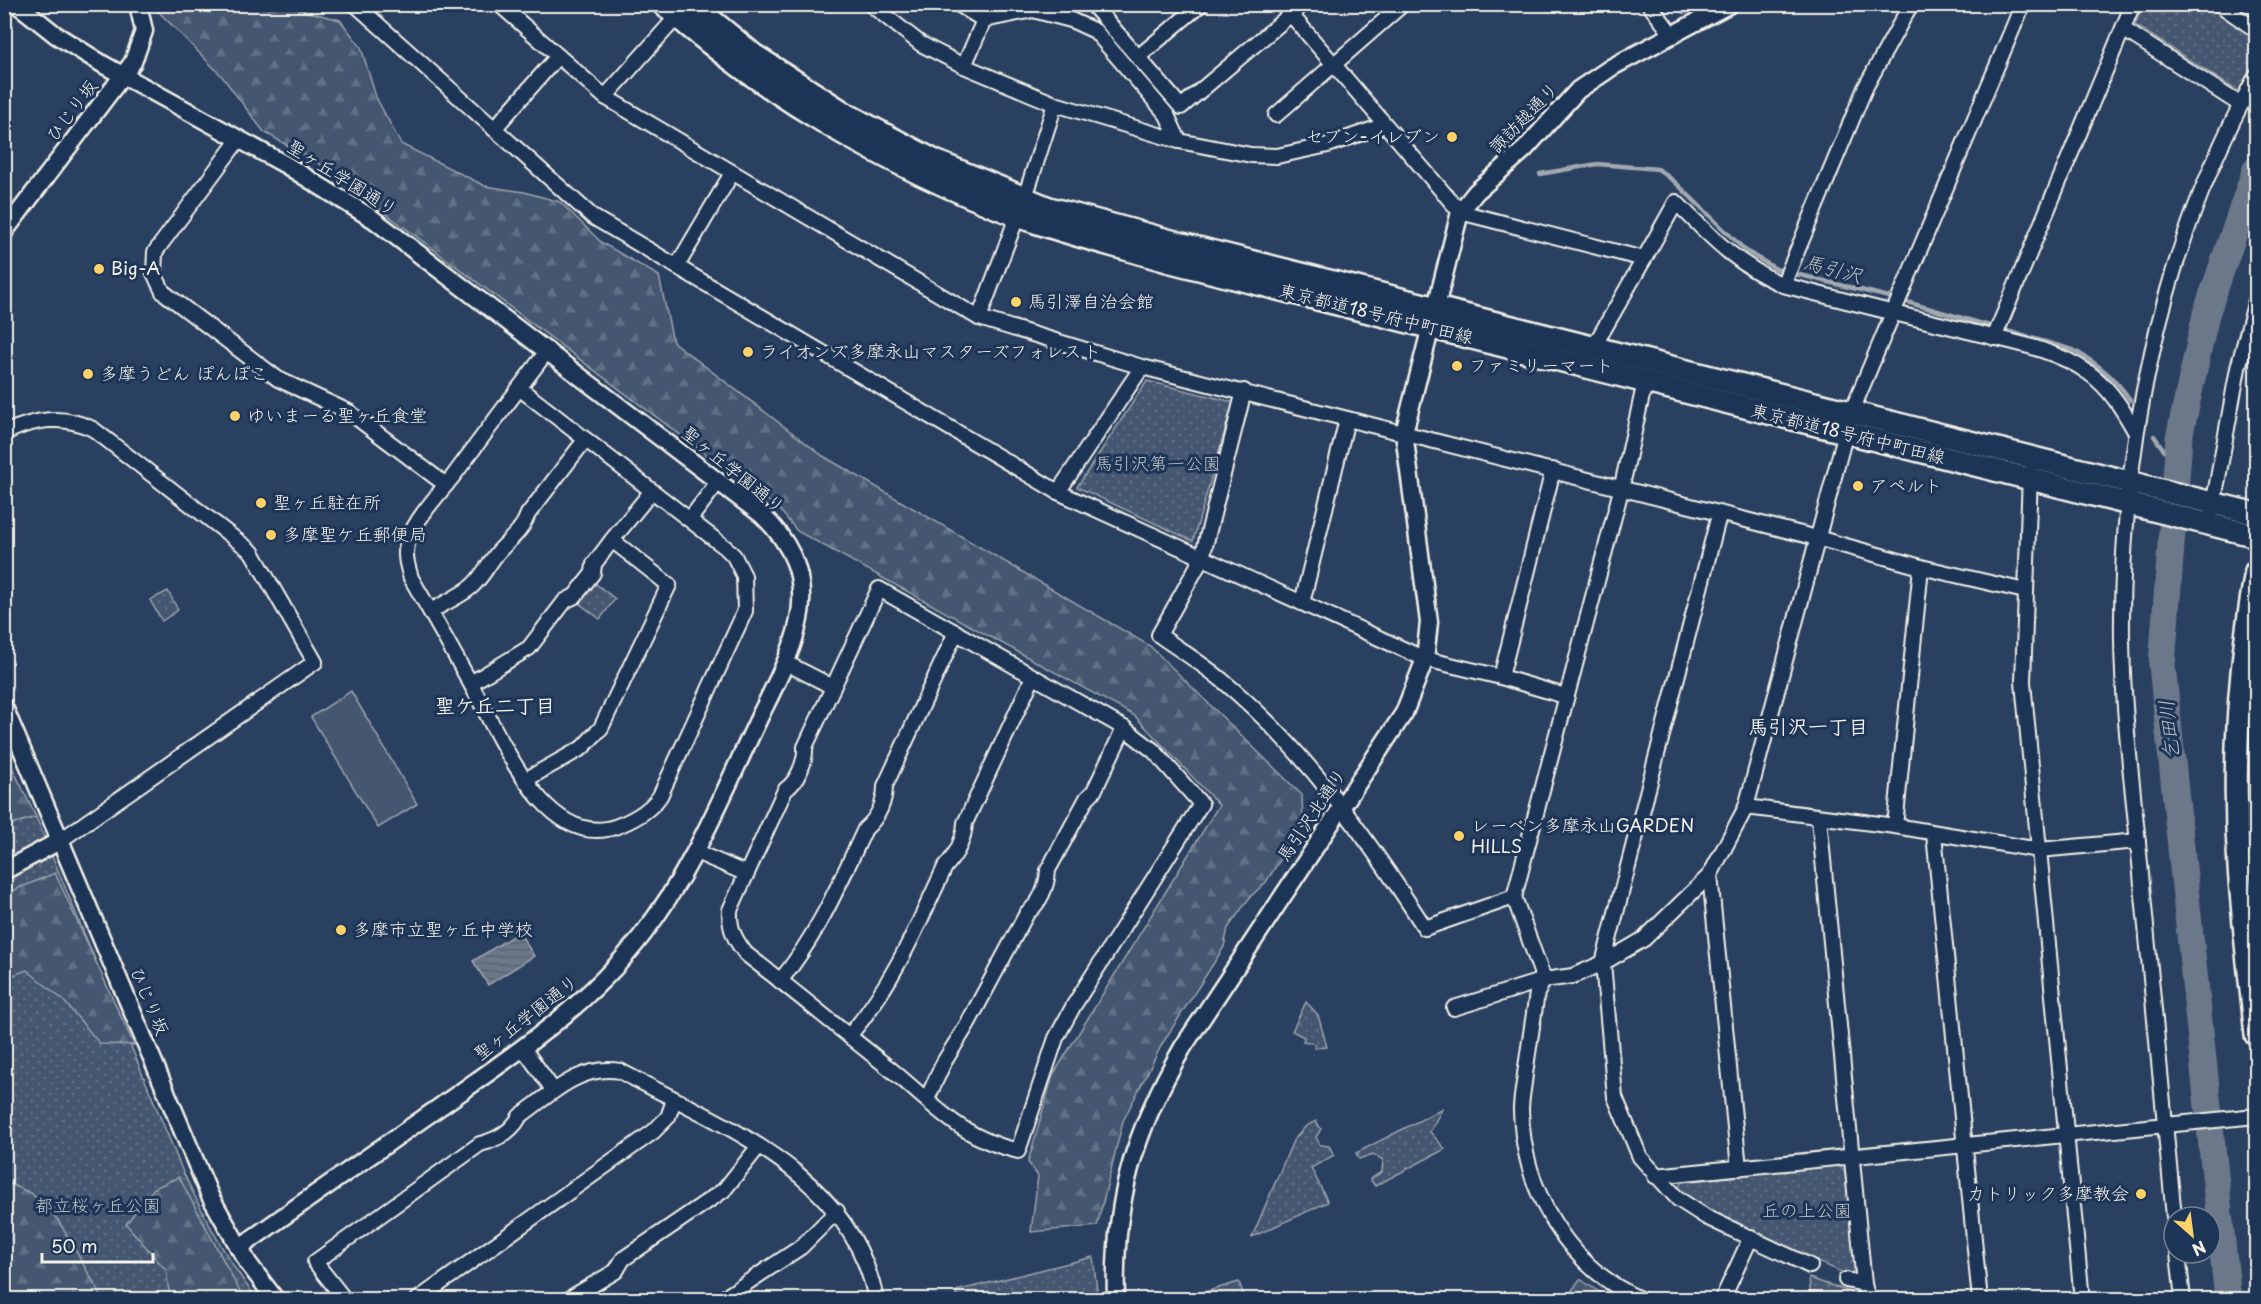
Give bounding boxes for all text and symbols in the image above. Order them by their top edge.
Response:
street label: ひじり坂 [38,73,103,147]
street label: 諏訪越通り [1482,75,1564,159]
place label: セブン-イレブン [1305,122,1440,149]
marker: セブン-イレブン [1445,130,1459,144]
street label: 聖ヶ丘学園通り [282,132,403,222]
water label: 馬引沢 [1800,246,1867,291]
place label: Big-A [111,254,161,281]
marker: Big-A [92,262,106,276]
street label: 東京都道18号府中町田線 [1276,275,1476,350]
place label: 馬引澤自治会館 [1028,287,1154,314]
marker: 馬引澤自治会館 [1009,295,1023,309]
place label: ライオンズ多摩永山マスターズフォレスト [760,337,1101,364]
marker: ライオンズ多摩永山マスターズフォレスト [741,345,755,359]
place label: ファミリーマート [1469,351,1613,378]
place label: 多摩うどん ぽんぽこ [100,359,268,386]
marker: ファミリーマート [1450,359,1464,373]
marker: 多摩うどん ぽんぽこ [81,367,95,381]
street label: 東京都道18号府中町田線 [1748,395,1948,470]
place label: ゆいまーる聖ヶ丘食堂 [247,401,427,428]
marker: ゆいまーる聖ヶ丘食堂 [228,409,242,423]
street label: 聖ヶ丘学園通り [676,419,791,519]
park label: 馬引沢第一公園 [1095,449,1221,476]
place label: アペルト [1870,471,1942,498]
marker: アペルト [1851,479,1865,493]
place label: 聖ヶ丘駐在所 [273,488,381,515]
marker: 聖ヶ丘駐在所 [254,496,268,510]
place label: 多摩聖ケ丘郵便局 [283,520,427,547]
marker: 多摩聖ケ丘郵便局 [264,528,278,542]
district label: 聖ケ丘二丁目 [435,690,555,720]
water label: 乞田川 [2150,699,2186,762]
district label: 馬引沢一丁目 [1748,711,1868,741]
street label: 馬引沢北通り [1269,762,1352,866]
place label: レーベン多摩永山GARDEN HILLS [1471,811,1694,859]
marker: レーベン多摩永山GARDEN HILLS [1452,829,1466,843]
place label: 多摩市立聖ヶ丘中学校 [353,915,533,942]
marker: 多摩市立聖ヶ丘中学校 [334,923,348,937]
street label: ひじり坂 [124,962,177,1039]
street label: 聖ヶ丘学園通り [467,967,583,1066]
place label: カトリック多摩教会 [1967,1179,2129,1206]
marker: カトリック多摩教会 [2134,1187,2148,1201]
park label: 都立桜ヶ丘公園 [35,1191,161,1218]
park label: 丘の上公園 [1762,1196,1852,1223]
north arrow [2162,1205,2222,1265]
scale bar [42,1226,153,1264]
text: 50 m [51,1232,98,1259]
text: N [2188,1236,2211,1263]

